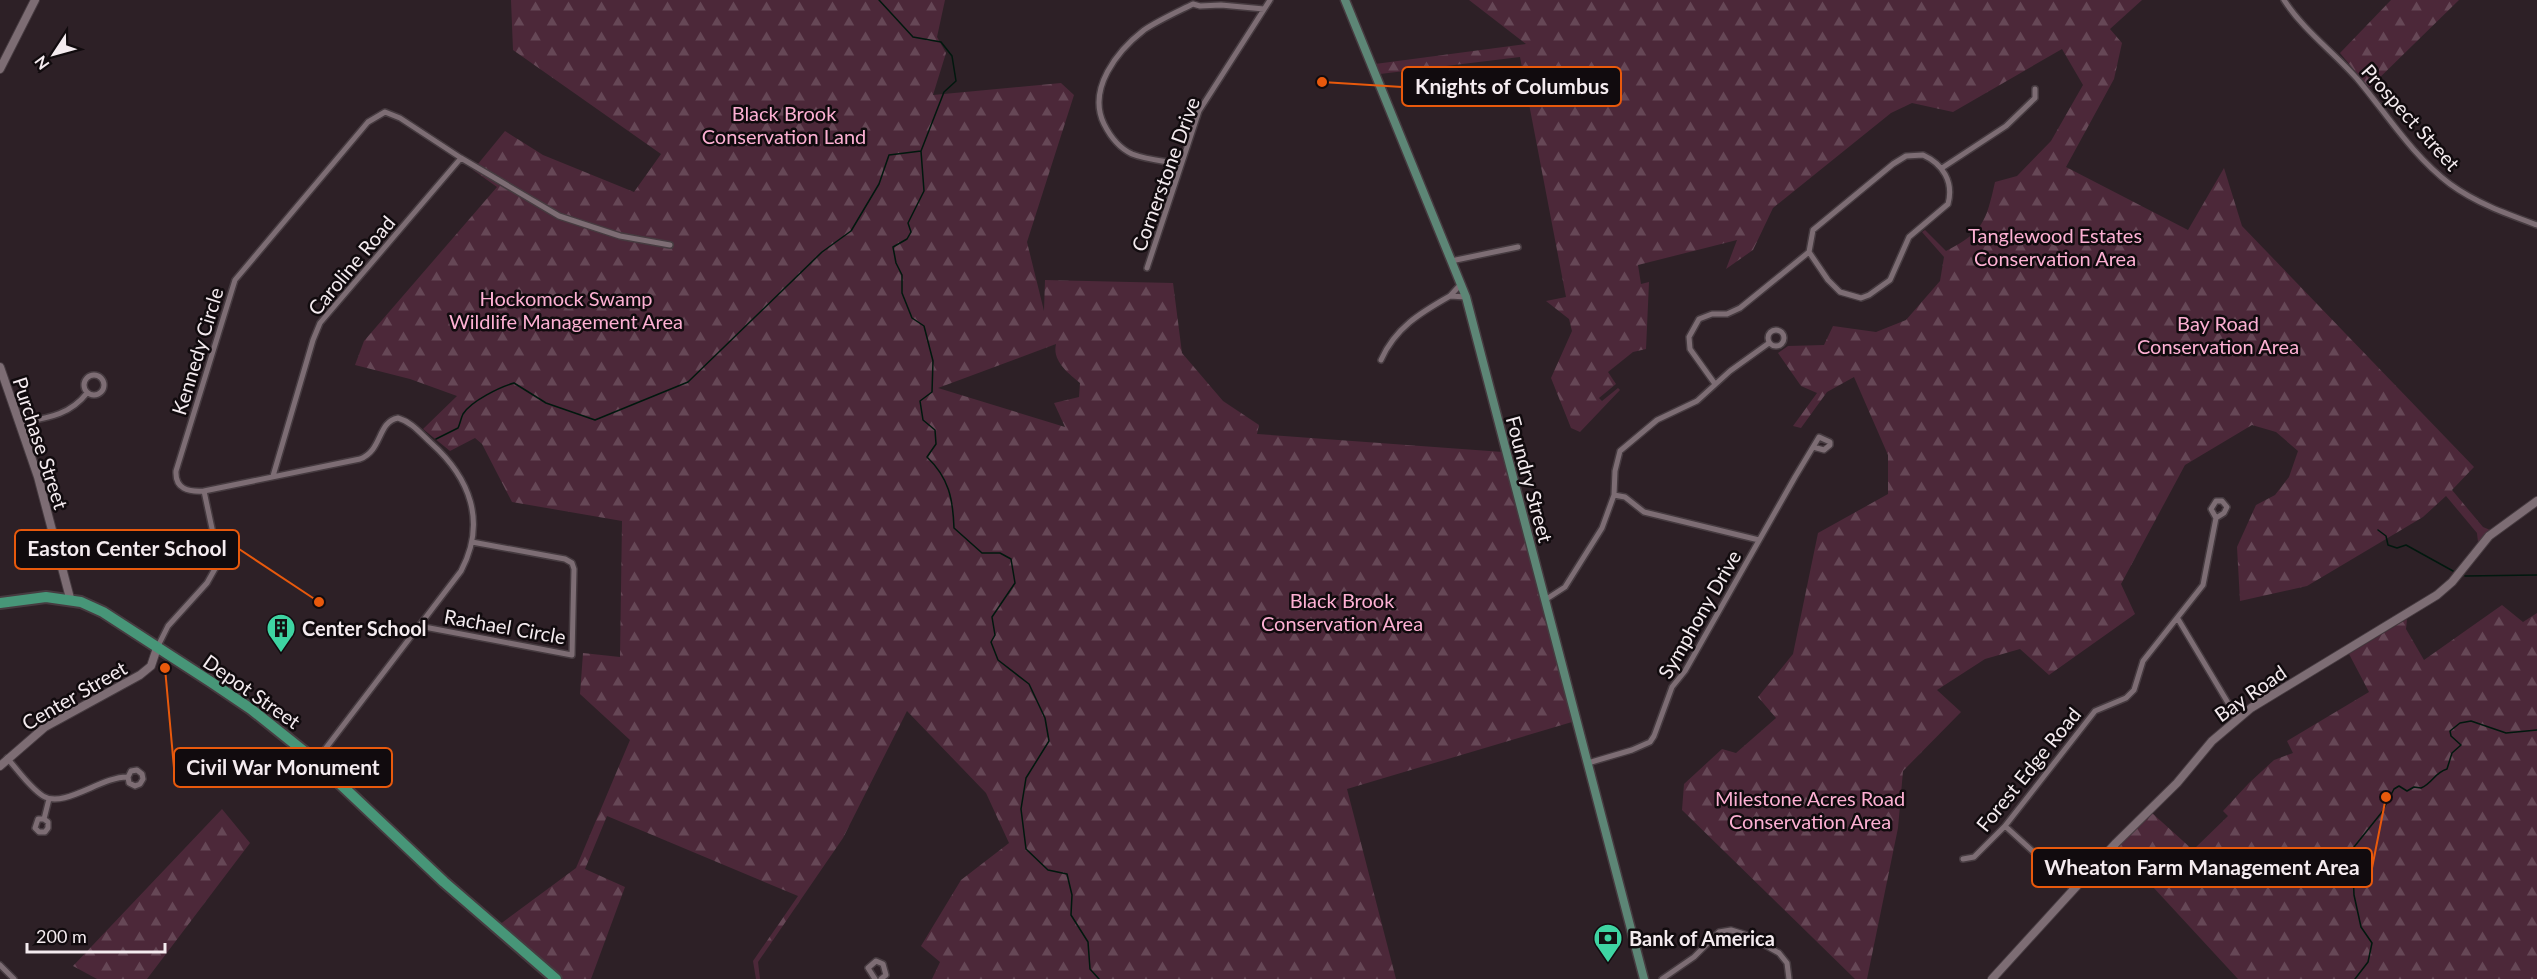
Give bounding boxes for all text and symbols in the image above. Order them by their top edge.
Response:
north arrow [24,24,84,84]
text: N [30,53,53,74]
street label: Prospect Street [2357,59,2465,175]
callout: Knights of Columbus [1402,67,1621,106]
text: Knights of Columbus [1415,73,1609,98]
street label: Cornerstone Drive [1126,94,1204,254]
park label: Black Brook Conservation Land [702,101,866,148]
street label: Caroline Road [303,210,399,320]
park label: Tanglewood Estates Conservation Area [1968,223,2142,270]
street label: Kennedy Circle [166,284,228,418]
park label: Hockomock Swamp Wildlife Management Area [449,286,683,333]
park label: Bay Road Conservation Area [2137,311,2299,358]
street label: Purchase Street [8,374,74,512]
street label: Foundry Street [1502,413,1558,545]
callout: Easton Center School [15,530,239,569]
text: Easton Center School [27,535,227,560]
street label: Symphony Drive [1653,545,1745,683]
park label: Black Brook Conservation Area [1261,588,1423,635]
street label: Rachael Circle [442,603,568,649]
building icon: Center School [265,612,297,654]
place label: Center School [302,616,427,640]
street label: Depot Street [199,649,305,733]
street label: Center Street [17,655,131,735]
street label: Bay Road [2210,660,2290,726]
street label: Forest Edge Road [1971,702,2085,836]
callout: Civil War Monument [174,748,392,787]
text: Civil War Monument [186,754,380,779]
park label: Milestone Acres Road Conservation Area [1715,786,1905,833]
callout: Wheaton Farm Management Area [2032,848,2372,887]
text: Wheaton Farm Management Area [2044,854,2360,879]
scale bar [27,916,165,954]
bank icon: Bank of America [1592,922,1624,964]
text: 200 m [36,925,87,947]
place label: Bank of America [1629,926,1775,950]

